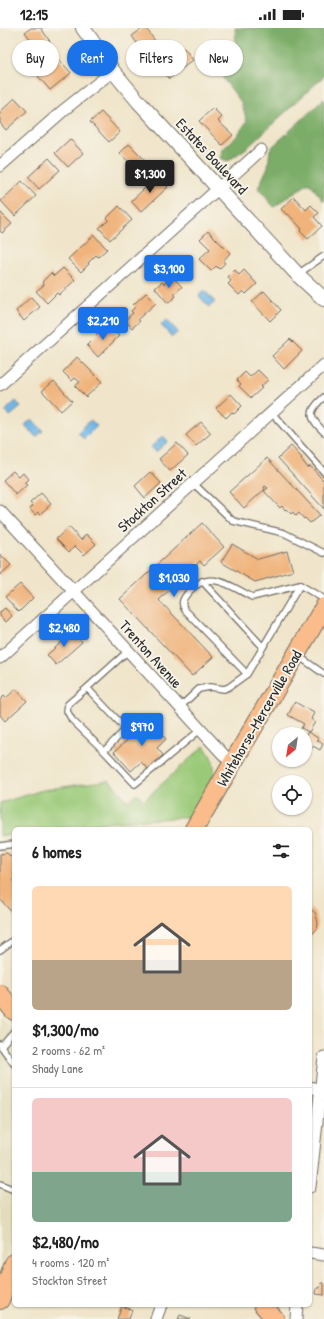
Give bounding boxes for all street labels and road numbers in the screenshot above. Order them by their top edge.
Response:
street label: Estates Boulevard [171,113,253,199]
street label: Stockton Street [113,463,192,537]
street label: Trenton Avenue [115,615,187,693]
street label: Whitehorse-Mercerville Road [211,646,307,790]

